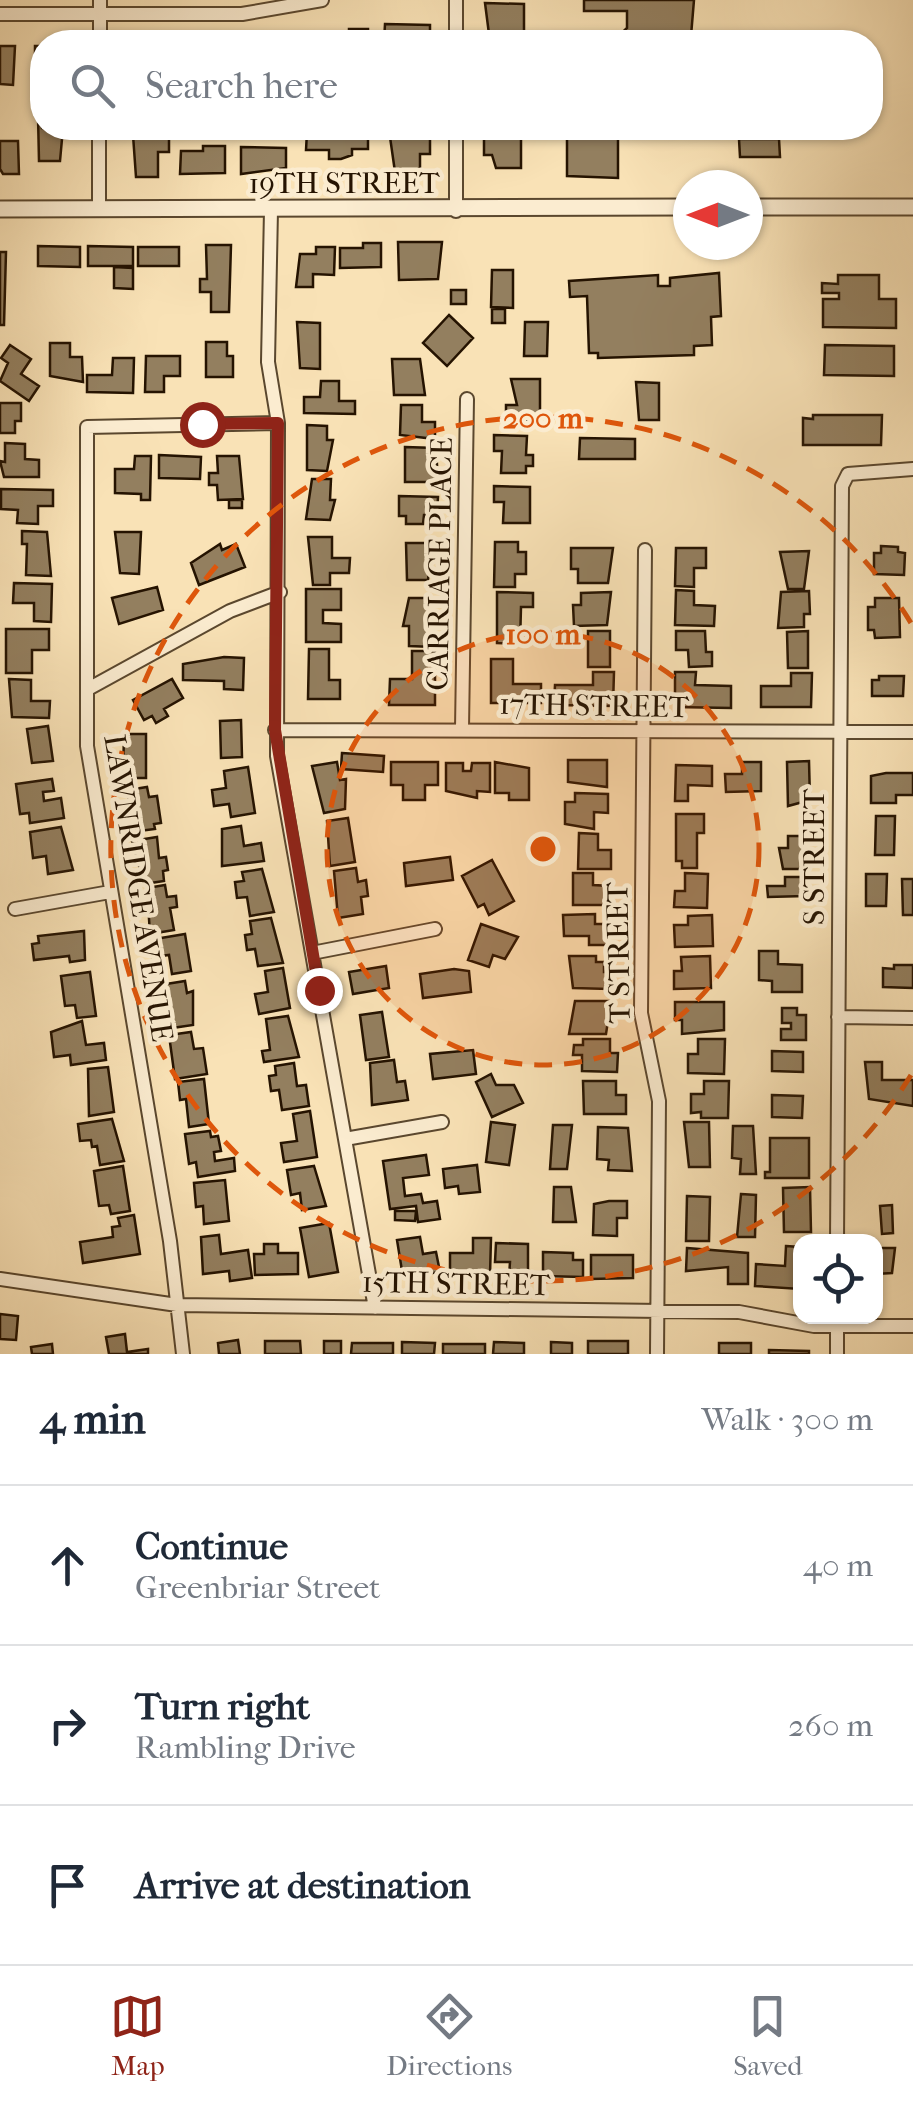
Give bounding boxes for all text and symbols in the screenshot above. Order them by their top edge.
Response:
search box [30,30,883,140]
icon: search [65,58,120,113]
text: Search here [145,63,338,108]
street label: 19TH STREET [248,166,440,201]
north arrow [673,170,763,260]
text: 200 m [503,401,584,436]
route start [180,402,226,448]
street label: CARRIAGE PLACE [420,437,460,691]
text: 100 m [505,617,582,652]
street label: 17TH STREET [499,687,690,725]
street label: LAWNRIDGE AVENUE [96,732,180,1044]
street label: S STREET [797,788,832,925]
centre of rings [525,831,561,867]
street label: T STREET [600,881,638,1024]
route end [297,968,343,1014]
map controls [793,1234,883,1324]
button: locate [793,1234,883,1324]
street label: 15TH STREET [362,1265,551,1303]
text: 4 min [40,1395,146,1444]
text: Walk · 300 m [702,1401,873,1438]
text: Continue [135,1524,288,1569]
icon: ahead [40,1538,95,1593]
text: 40 m [803,1547,873,1584]
text: Greenbriar Street [135,1569,380,1606]
text: Turn right [135,1684,310,1729]
icon: right [40,1698,95,1753]
text: 260 m [788,1707,873,1744]
text: Rambling Drive [135,1729,355,1766]
icon: arrive [40,1858,95,1913]
text: Arrive at destination [135,1863,471,1908]
tab: Map [110,1989,165,2082]
tab: Directions [386,1989,512,2082]
tab: Saved [733,1989,803,2082]

